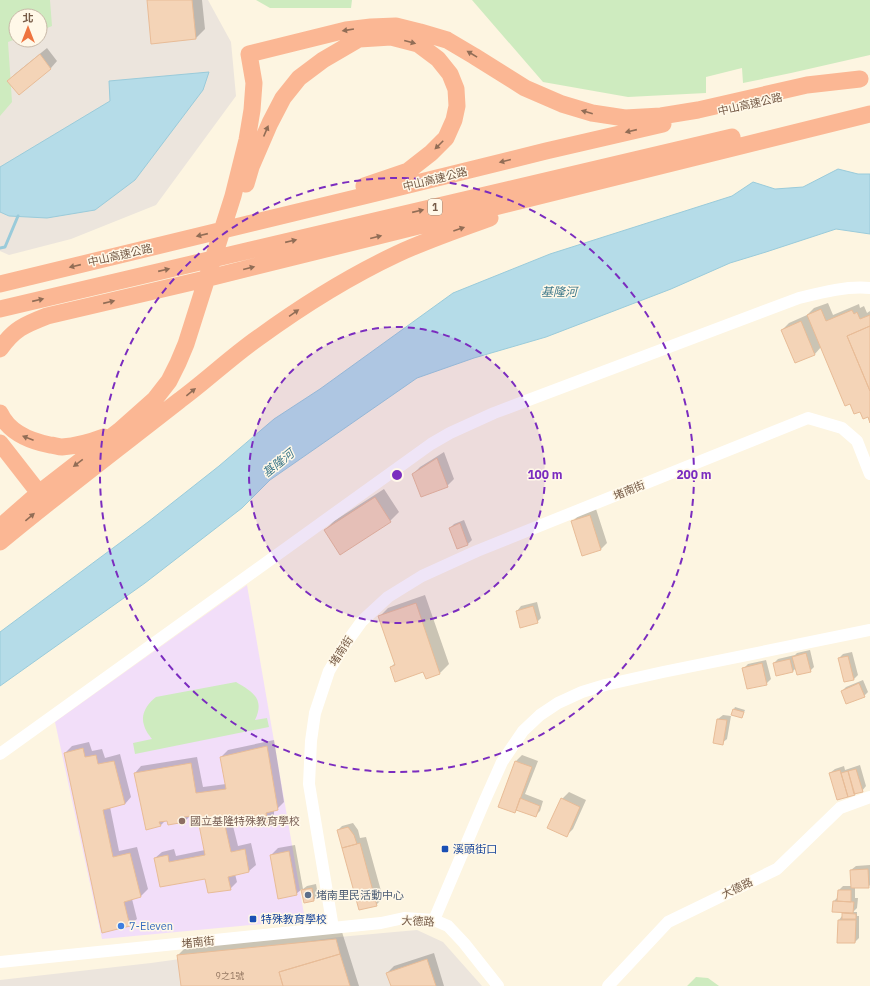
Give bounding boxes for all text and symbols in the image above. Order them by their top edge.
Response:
north arrow [8,8,48,48]
text: 北 [23,11,34,25]
one-way arrow [342,27,354,33]
one-way arrow [404,39,416,45]
one-way arrow [466,51,478,58]
street label: 中山高速公路 [716,90,784,118]
one-way arrow [581,109,593,115]
one-way arrow [264,125,270,137]
one-way arrow [625,129,637,135]
one-way arrow [434,140,444,150]
one-way arrow [498,159,511,165]
street label: 中山高速公路 [401,164,469,194]
road number: 1 [428,199,442,215]
one-way arrow [411,207,424,213]
one-way arrow [454,226,466,232]
one-way arrow [195,233,208,239]
one-way arrow [369,233,382,239]
one-way arrow [285,237,297,243]
street label: 中山高速公路 [86,241,154,269]
one-way arrow [69,263,81,269]
one-way arrow [244,265,256,271]
one-way arrow [158,267,171,273]
water label: 基隆河 [541,284,579,299]
one-way arrow [32,297,44,303]
one-way arrow [103,298,116,304]
one-way arrow [289,309,299,317]
one-way arrow [185,387,196,396]
one-way arrow [22,435,34,441]
water label: 基隆河 [259,445,298,480]
one-way arrow [72,459,83,467]
text: 100 m [527,467,563,482]
text: 200 m [676,467,712,482]
centre of rings [390,468,404,482]
street label: 堵南街 [611,477,647,503]
one-way arrow [25,512,35,521]
street label: 堵南街 [326,633,356,669]
place label: 國立基隆特殊教育學校 [190,814,300,828]
marker: 國立基隆特殊教育學校 [177,816,187,826]
place label: 溪頭街口 [453,842,497,856]
marker: 溪頭街口 [440,844,450,854]
street label: 大德路 [719,874,755,902]
place label: 堵南里民活動中心 [316,888,404,902]
marker: 堵南里民活動中心 [303,890,313,900]
place label: 特殊教育學校 [261,912,327,926]
street label: 大德路 [401,913,435,929]
marker: 特殊教育學校 [248,914,258,924]
place label: 7-Eleven [129,919,173,933]
marker: 7-Eleven [116,921,126,931]
street label: 堵南街 [181,933,215,951]
house number: 9之1號 [216,970,244,981]

